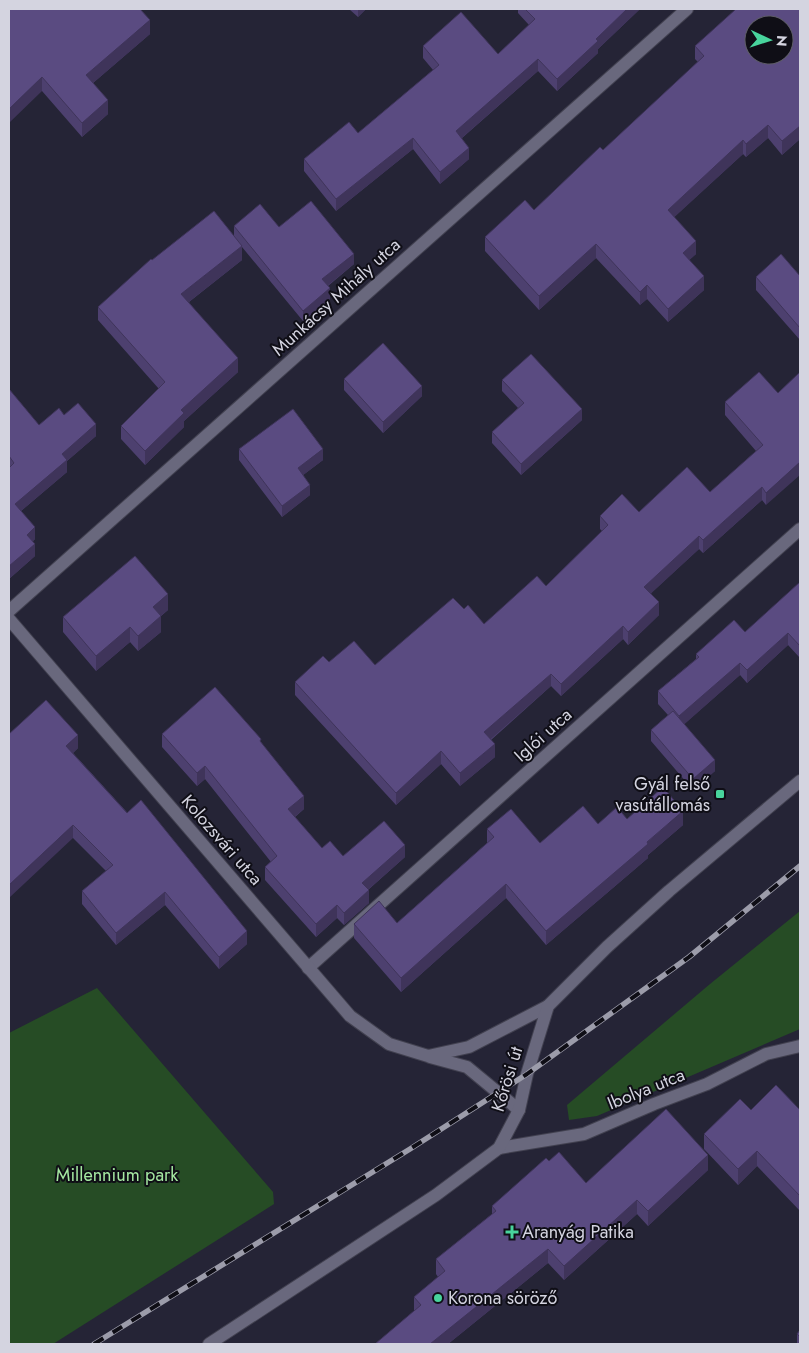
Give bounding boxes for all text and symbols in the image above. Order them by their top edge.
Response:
north arrow [744,15,794,65]
text: N [772,35,792,47]
street label: Munkácsy Mihály utca [266,232,406,362]
street label: Iglói utca [508,702,578,768]
place label: Gyál felső vasútállomás [616,771,710,818]
marker: Gyál felső vasútállomás [714,788,726,800]
street label: Kolozsvári utca [175,789,269,891]
street label: Kőrösi út [485,1043,529,1115]
street label: Ibolya utca [603,1062,689,1116]
park label: Millennium park [56,1162,178,1188]
place label: Aranyág Patika [522,1219,634,1245]
marker: Aranyág Patika [506,1226,518,1238]
place label: Korona söröző [448,1285,558,1311]
marker: Korona söröző [432,1292,444,1304]

